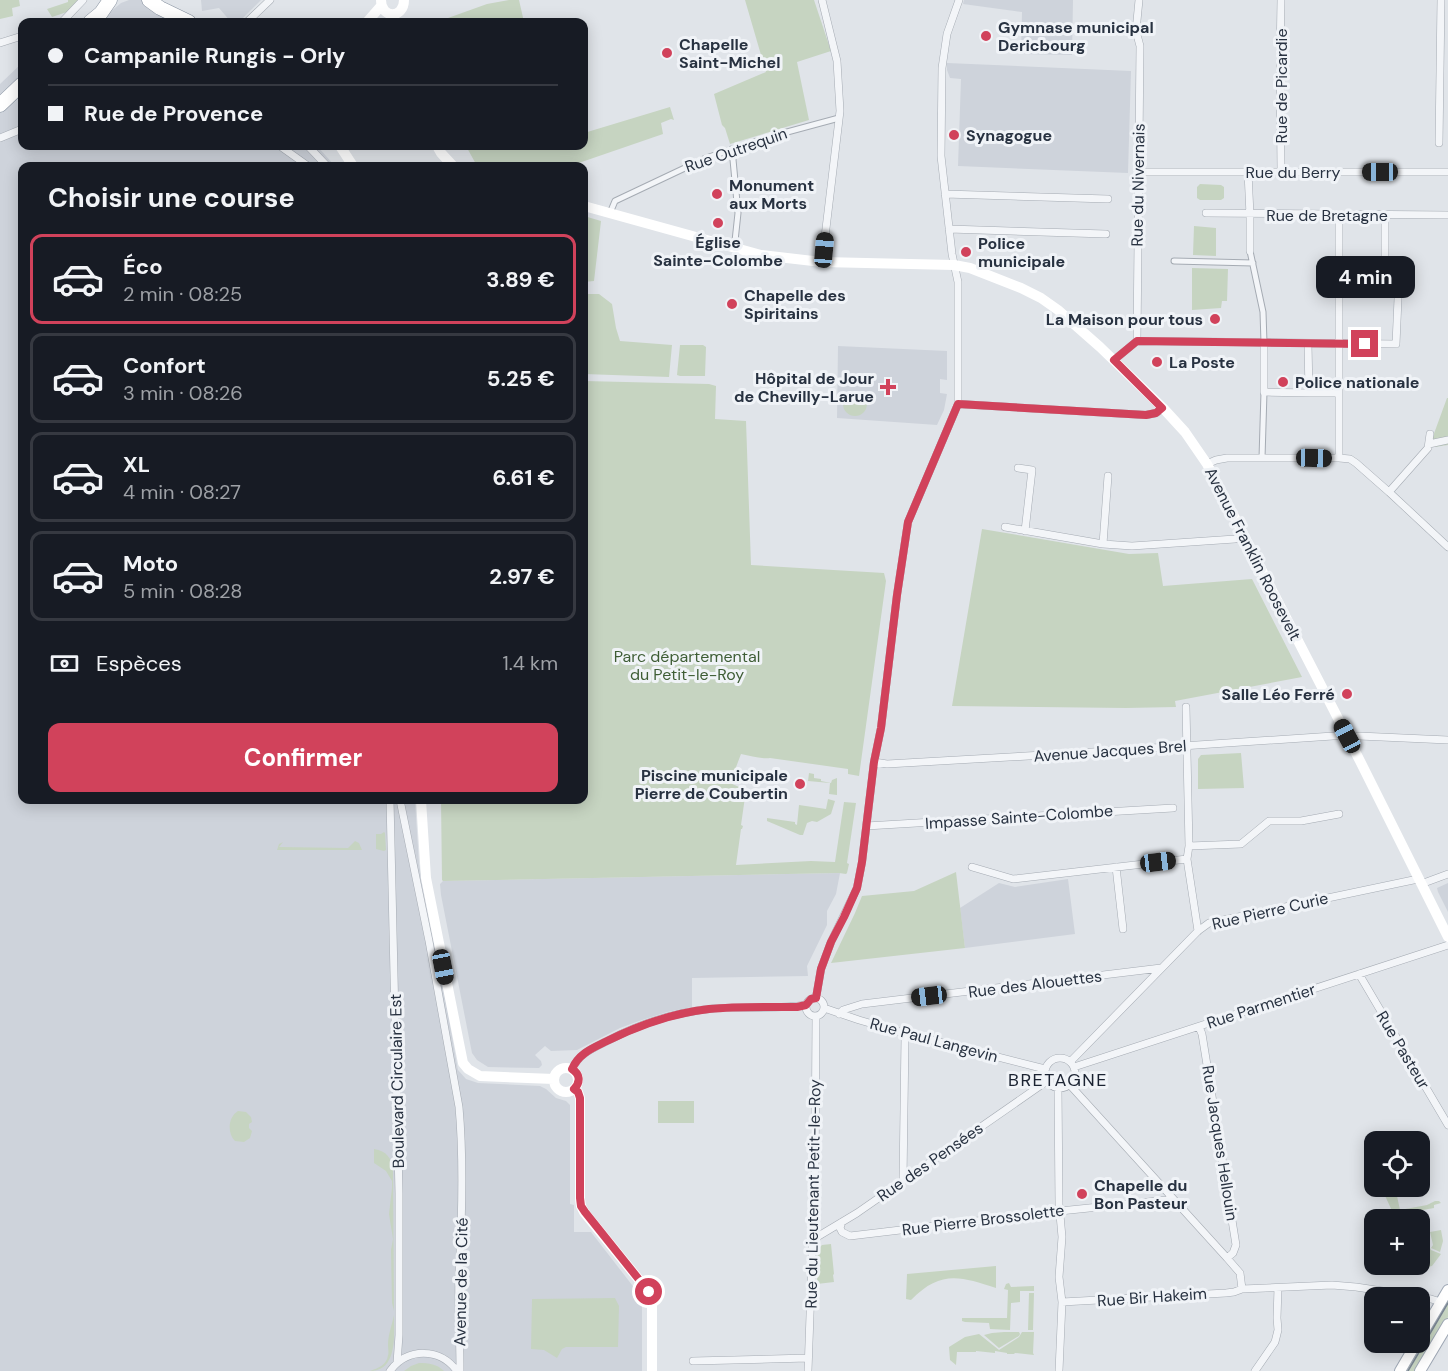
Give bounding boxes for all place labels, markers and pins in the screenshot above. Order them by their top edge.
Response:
place label: Gymnase municipal Dericbourg [998,17,1154,56]
marker: Gymnase municipal Dericbourg [979,29,993,43]
place label: Chapelle Saint-Michel [679,34,781,73]
marker: Chapelle Saint-Michel [660,46,674,60]
place label: Synagogue [966,125,1052,146]
marker: Synagogue [947,128,961,142]
place label: Monument aux Morts [729,175,814,214]
marker: Monument aux Morts [710,187,724,201]
marker: Église Sainte-Colombe [711,216,725,230]
place label: Église Sainte-Colombe [653,232,783,271]
place label: Police municipale [978,233,1065,272]
marker: Police municipale [959,245,973,259]
place label: Chapelle des Spiritains [744,285,846,324]
marker: Chapelle des Spiritains [725,297,739,311]
place label: La Maison pour tous [1046,309,1203,330]
marker: La Maison pour tous [1208,312,1222,326]
place label: La Poste [1169,352,1235,373]
marker: La Poste [1150,355,1164,369]
place label: Hôpital de Jour de Chevilly-Larue [734,368,874,407]
place label: Police nationale [1295,372,1419,393]
marker: Police nationale [1276,375,1290,389]
marker: Hôpital de Jour de Chevilly-Larue [879,378,897,396]
place label: Salle Léo Ferré [1222,684,1335,705]
marker: Salle Léo Ferré [1340,687,1354,701]
place label: Piscine municipale Pierre de Coubertin [635,765,788,804]
marker: Piscine municipale Pierre de Coubertin [793,777,807,791]
place label: Chapelle du Bon Pasteur [1094,1175,1188,1214]
marker: Chapelle du Bon Pasteur [1075,1187,1089,1201]

